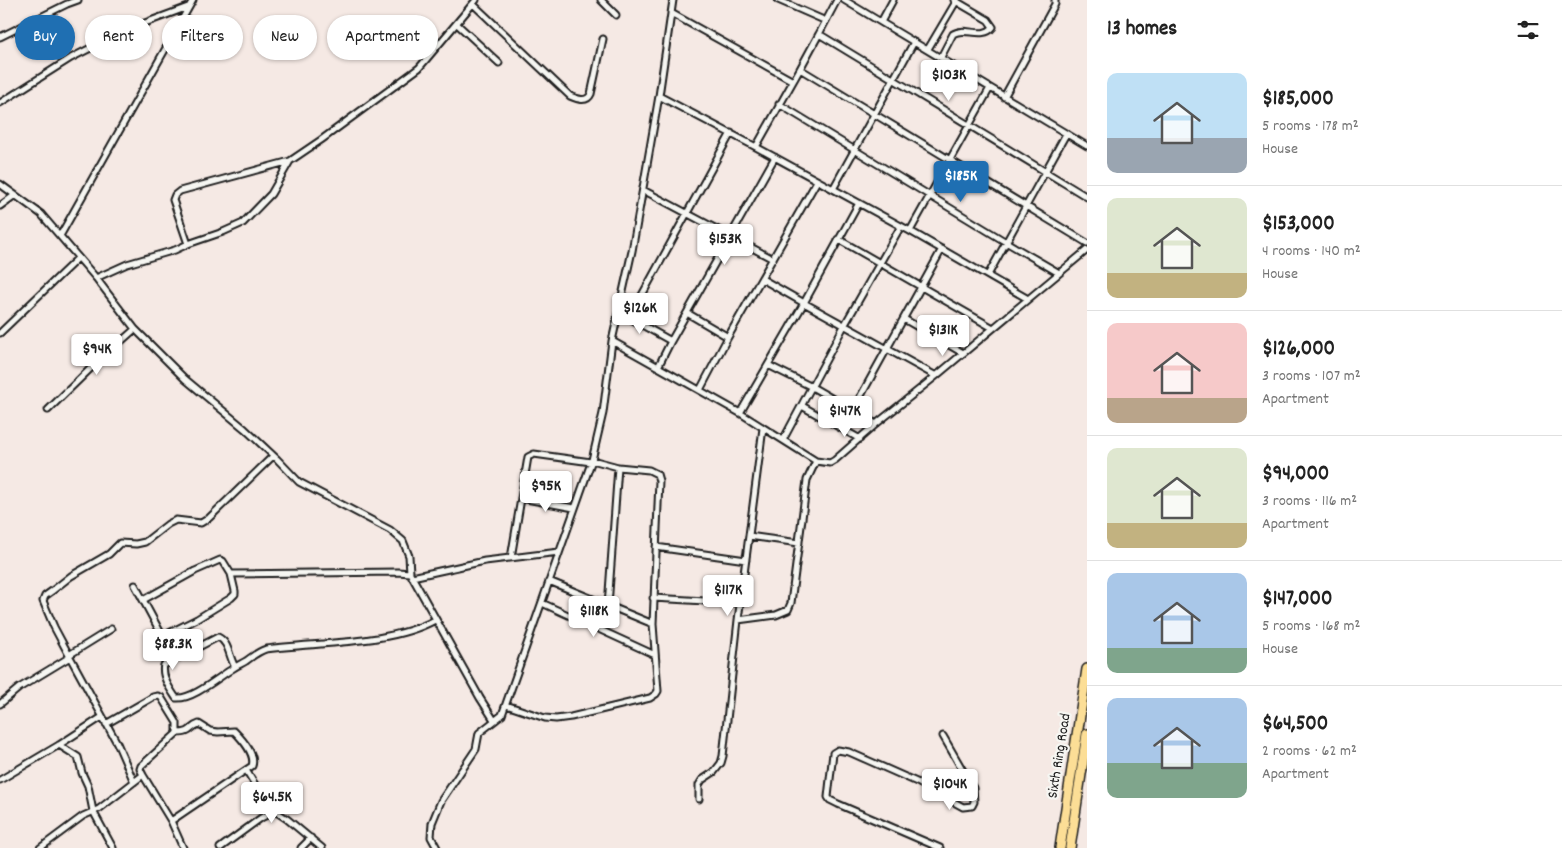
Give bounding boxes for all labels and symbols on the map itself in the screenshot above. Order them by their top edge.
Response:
pin: $103K [914,59,984,102]
pin: $185K [926,160,996,203]
pin: $153K [690,224,760,266]
pin: $126K [605,292,675,335]
pin: $131K [908,314,978,357]
pin: $94K [67,334,127,376]
pin: $147K [810,396,880,438]
pin: $95K [516,470,576,513]
pin: $117K [693,574,763,617]
pin: $118K [559,596,629,638]
pin: $88.3K [132,628,214,671]
street label: Sixth Ring Road [1042,712,1078,800]
pin: $104K [915,768,985,811]
pin: $64.5K [231,782,313,824]

